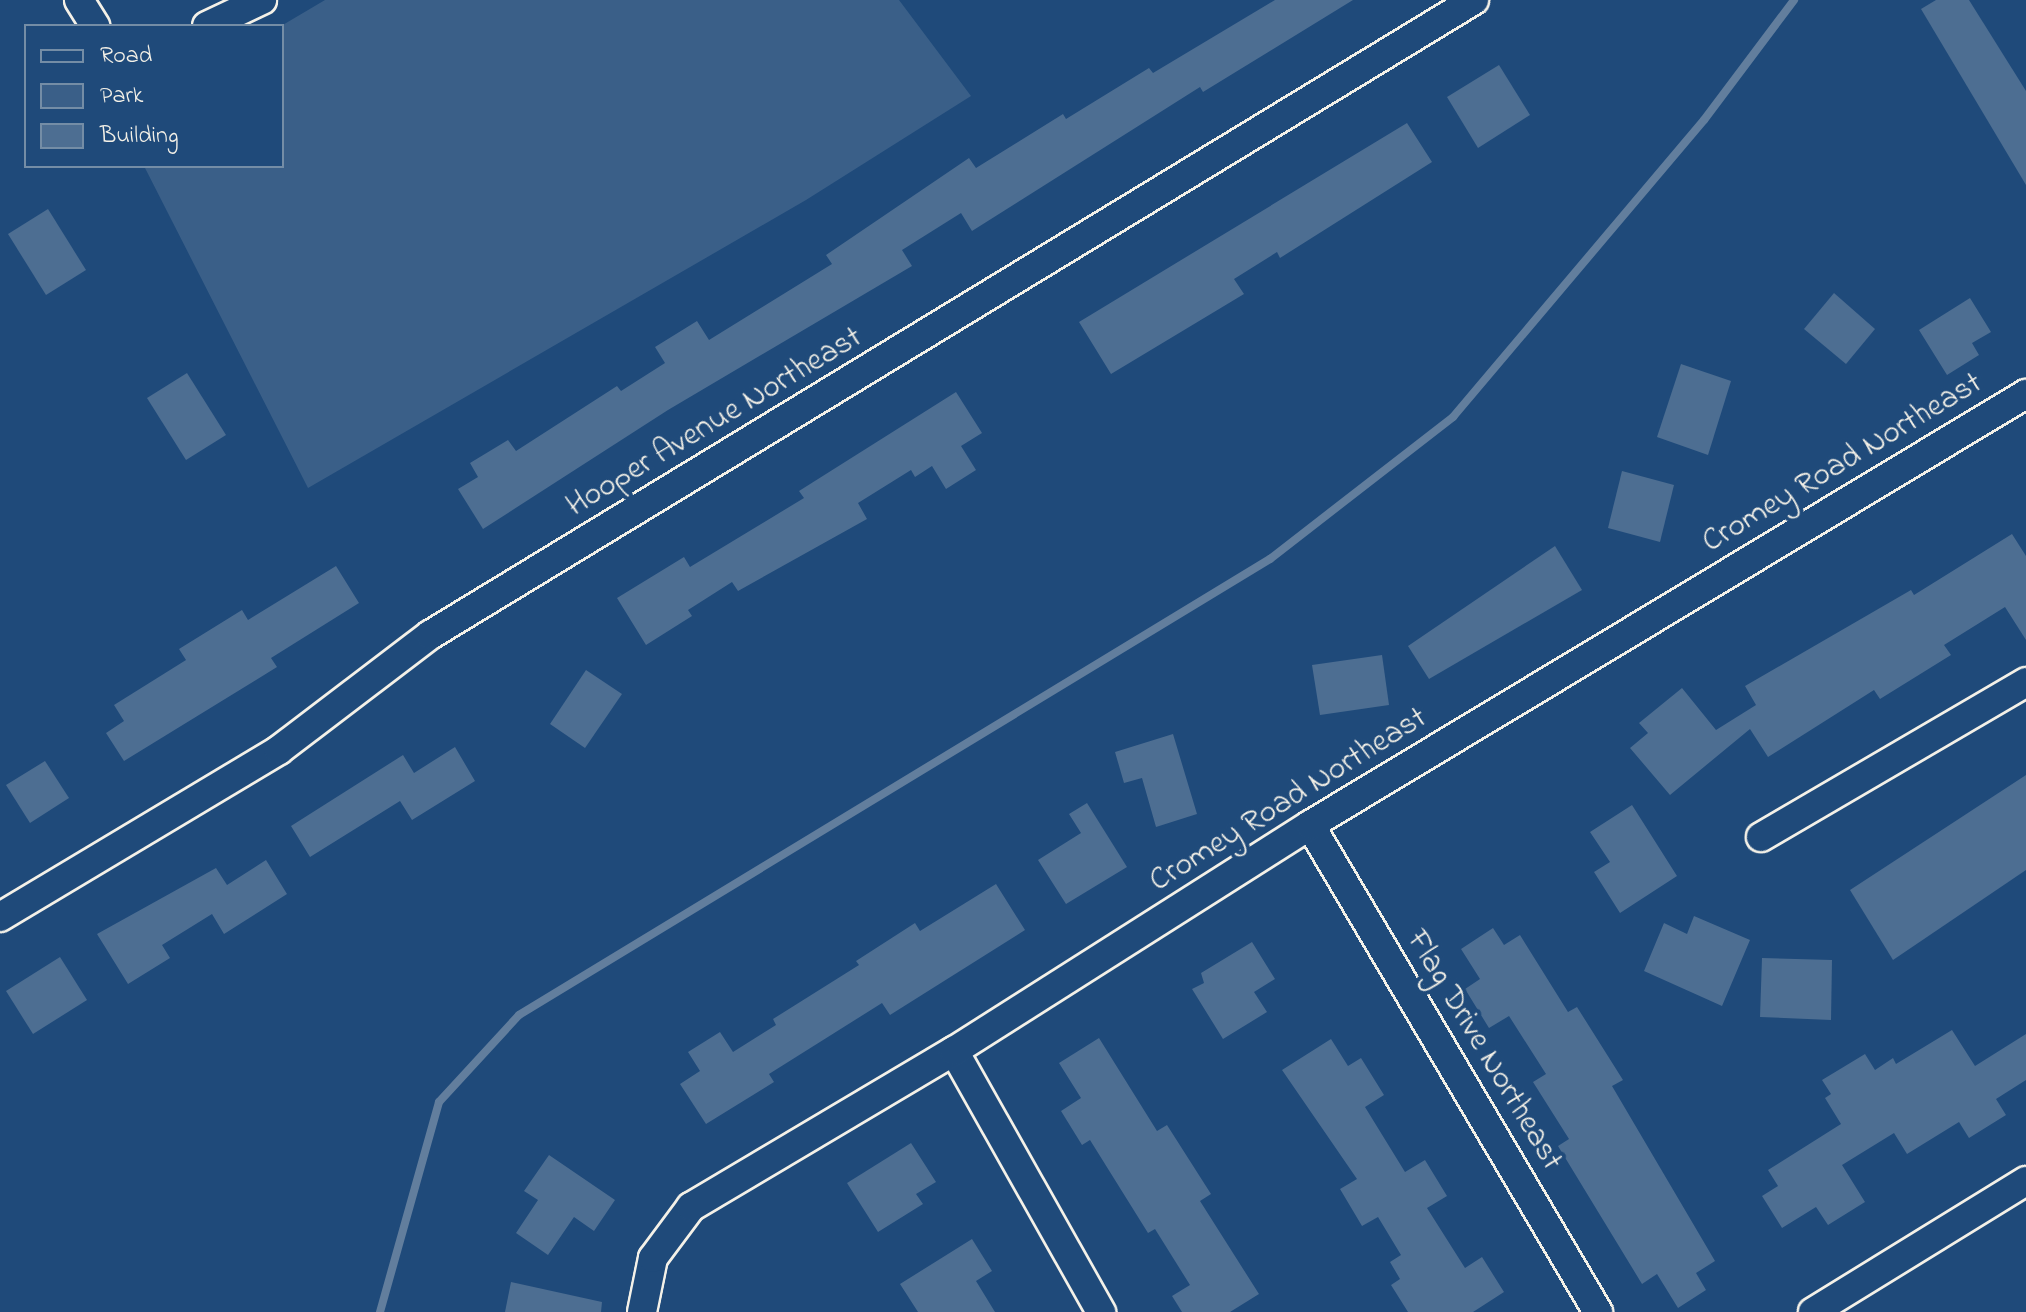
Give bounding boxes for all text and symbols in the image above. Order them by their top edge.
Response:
legend [24,24,284,168]
text: Road [100,39,152,74]
text: Park [100,79,143,114]
text: Building [100,119,179,154]
street label: Hooper Avenue Northeast [560,320,870,526]
street label: Cromey Road Northeast [1696,365,1990,563]
street label: Cromey Road Northeast [1143,700,1435,902]
street label: Flag Drive Northeast [1396,924,1570,1178]

